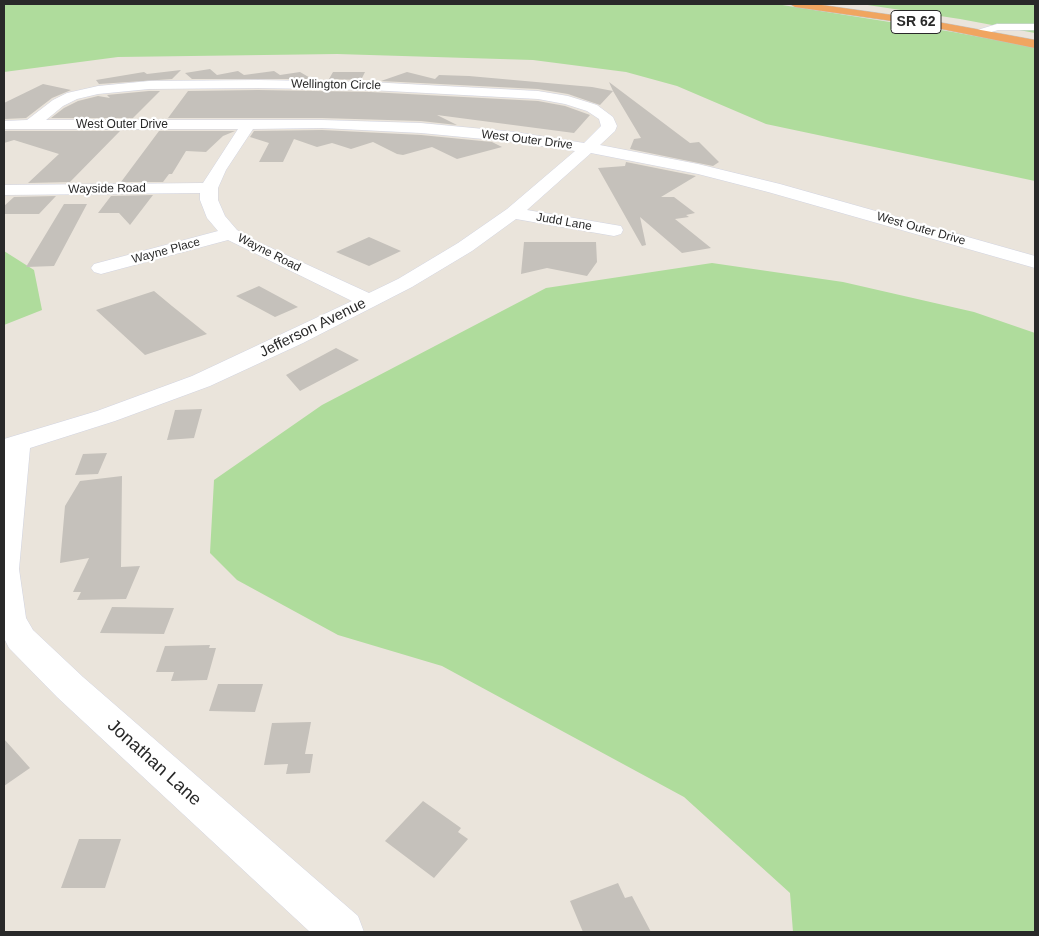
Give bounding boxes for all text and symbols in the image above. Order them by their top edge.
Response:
road number: SR 62 [891,11,941,34]
street label: Wellington Circle [291,77,381,93]
street label: West Outer Drive [76,118,168,132]
street label: West Outer Drive [481,127,573,153]
street label: Wayside Road [68,181,146,197]
street label: West Outer Drive [875,209,967,249]
street label: Judd Lane [535,210,593,234]
street label: Wayne Road [235,231,303,275]
street label: Wayne Place [130,235,202,267]
street label: Jefferson Avenue [257,294,369,362]
street label: Jonathan Lane [103,715,205,811]

